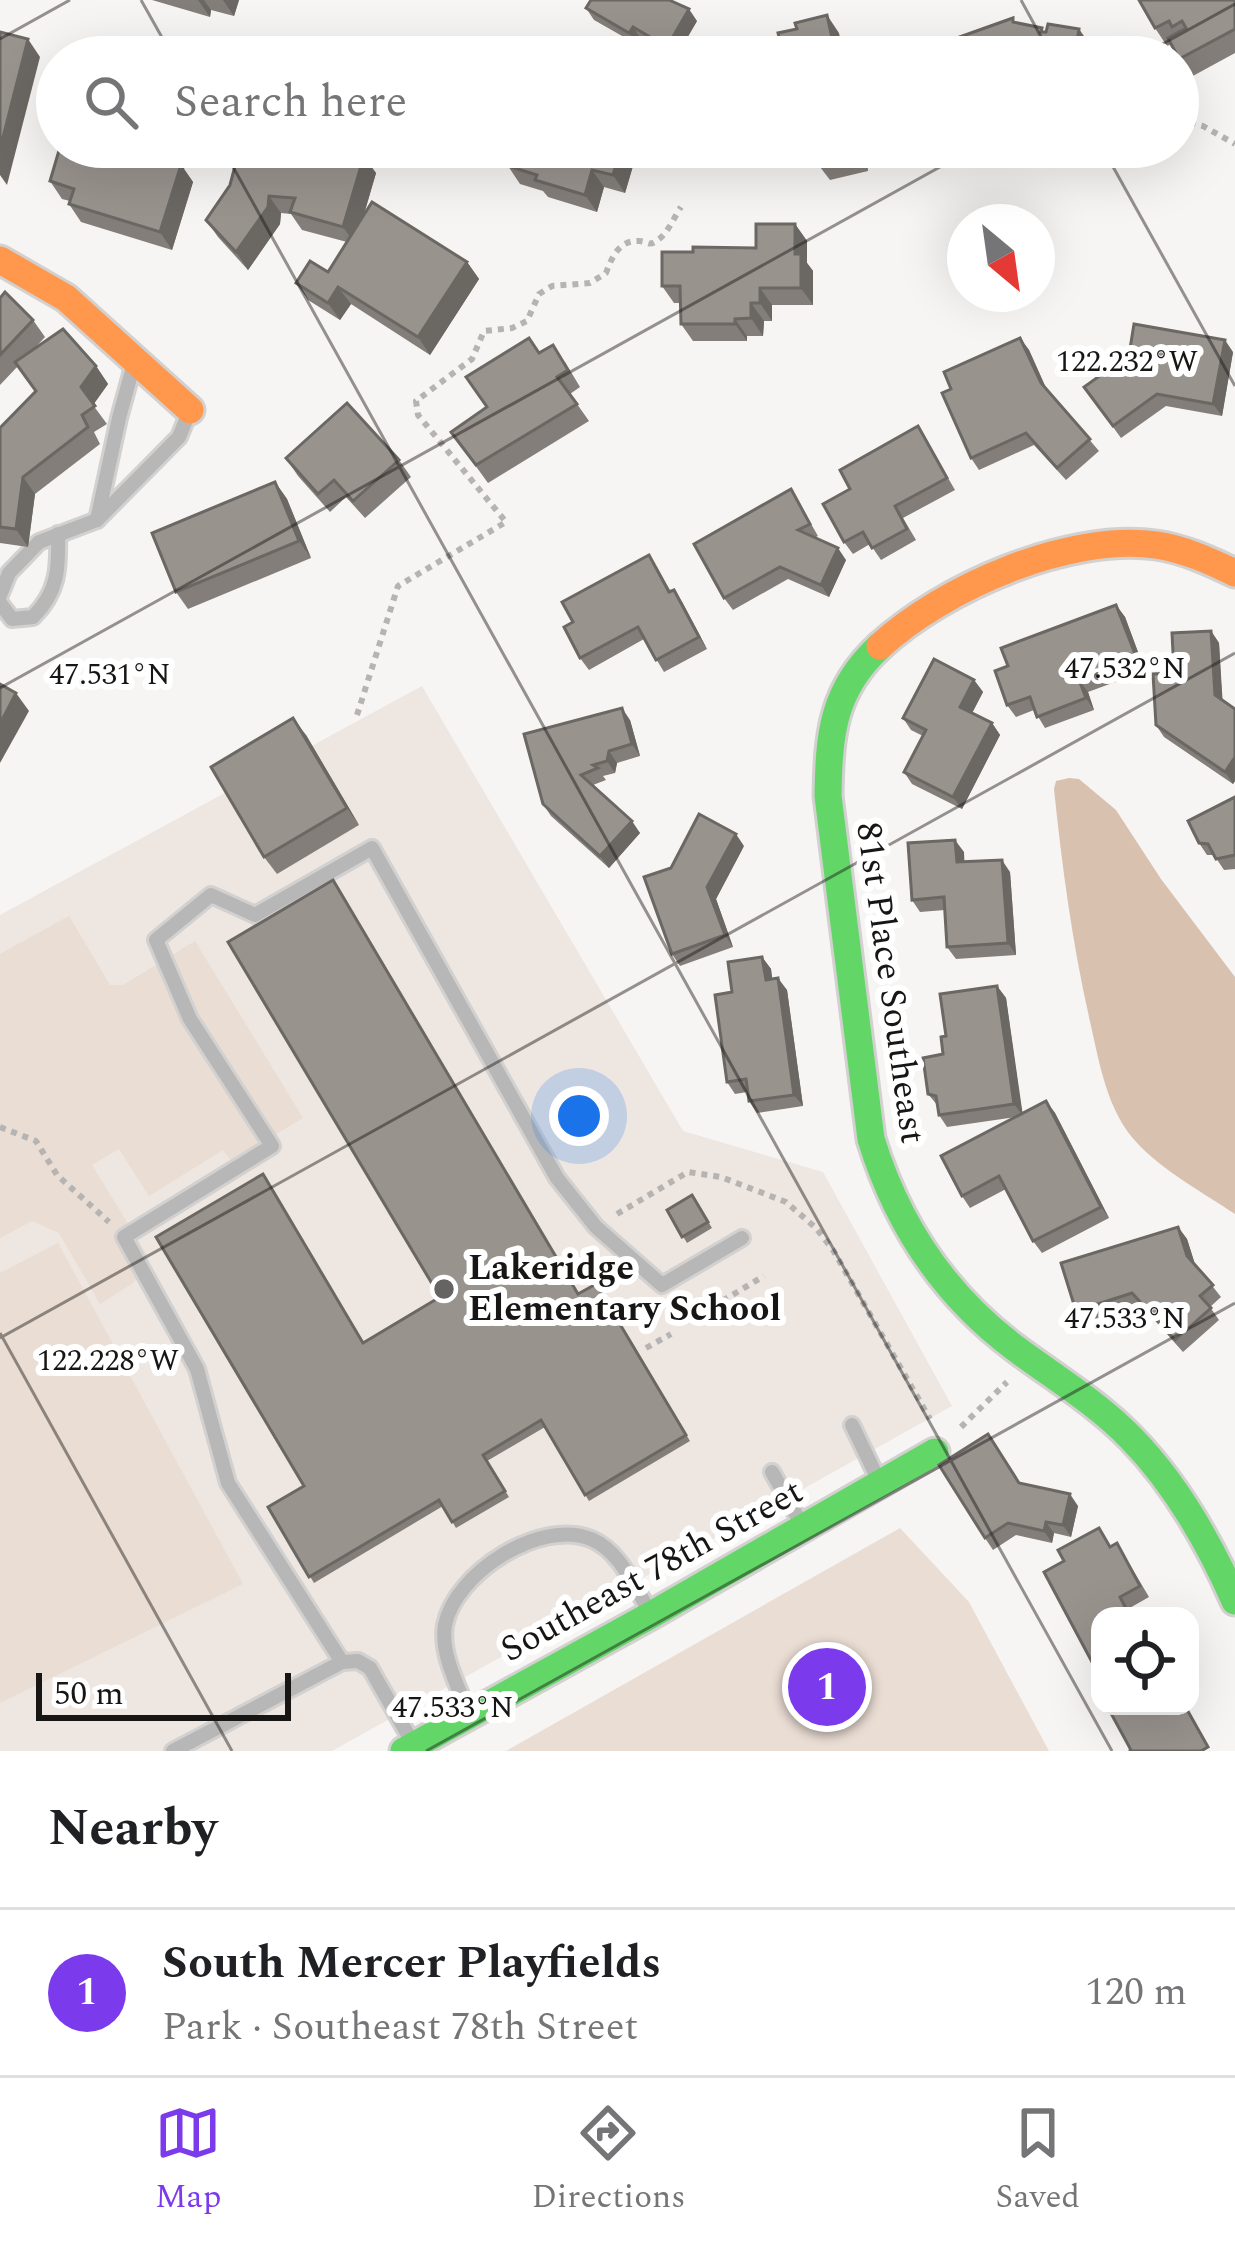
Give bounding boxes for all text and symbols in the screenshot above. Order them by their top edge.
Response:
search box [36,36,1199,168]
text: Search here [174,68,407,137]
icon: search [78,69,144,135]
north arrow [947,204,1055,312]
text: 122.232°W [1056,339,1198,385]
text: 47.532°N [1064,646,1186,692]
text: 47.531°N [49,652,171,698]
street label: 81st Place Southeast [840,819,940,1147]
your location [549,1086,609,1146]
place label: Lakeridge Elementary School [468,1241,781,1337]
marker: Lakeridge Elementary School [431,1276,457,1302]
text: 47.533°N [1064,1296,1186,1342]
text: 122.228°W [37,1338,179,1384]
street label: Southeast 78th Street [491,1465,813,1677]
map controls [1091,1607,1199,1715]
button: locate [1091,1607,1199,1715]
pin: 1 [788,1642,866,1732]
scale bar [36,1667,291,1720]
text: 50 m [54,1669,124,1719]
text: 47.533°N [392,1685,514,1731]
text: Nearby [48,1790,217,1868]
text: South Mercer Playfields [162,1929,661,1998]
text: 1 [76,1963,98,2022]
text: 120 m [1085,1963,1187,2022]
text: Park · Southeast 78th Street [162,1998,638,2057]
tab: Map [155,2100,221,2222]
tab: Directions [531,2100,685,2222]
tab: Saved [995,2100,1080,2222]

